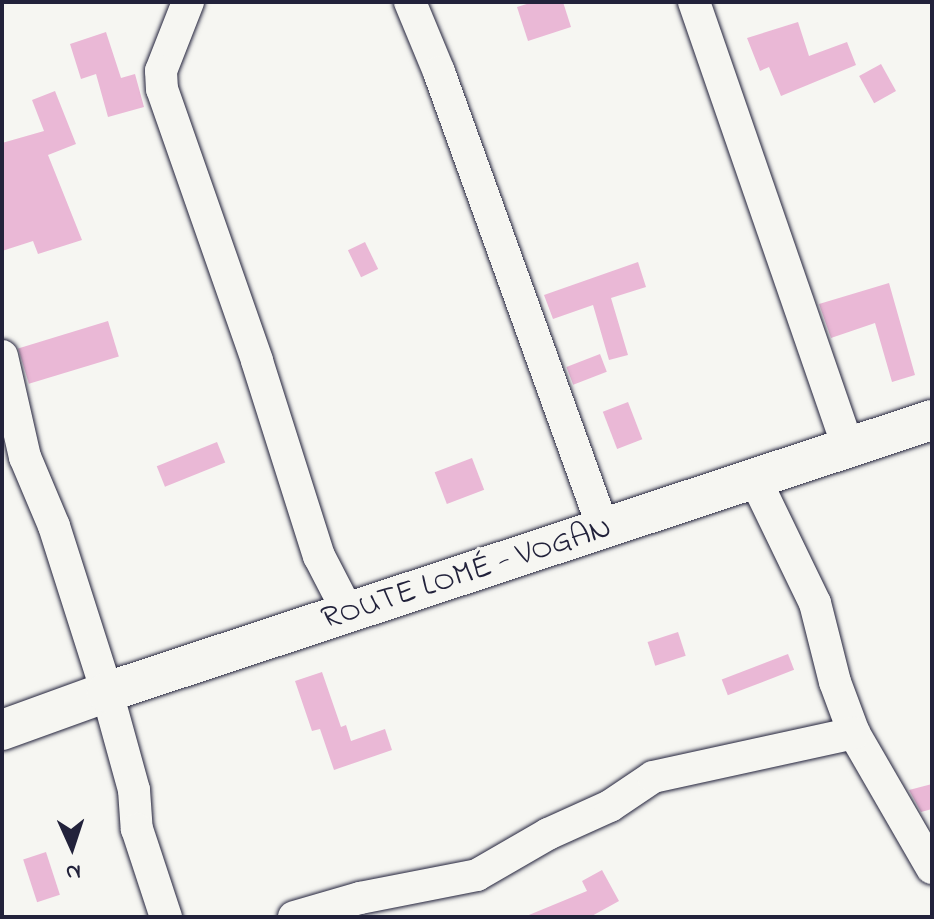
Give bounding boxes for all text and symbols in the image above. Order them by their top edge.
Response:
street label: ROUTE LOMÉ - VOGAN [317,510,617,640]
north arrow [32,807,112,887]
text: N [65,855,82,887]

